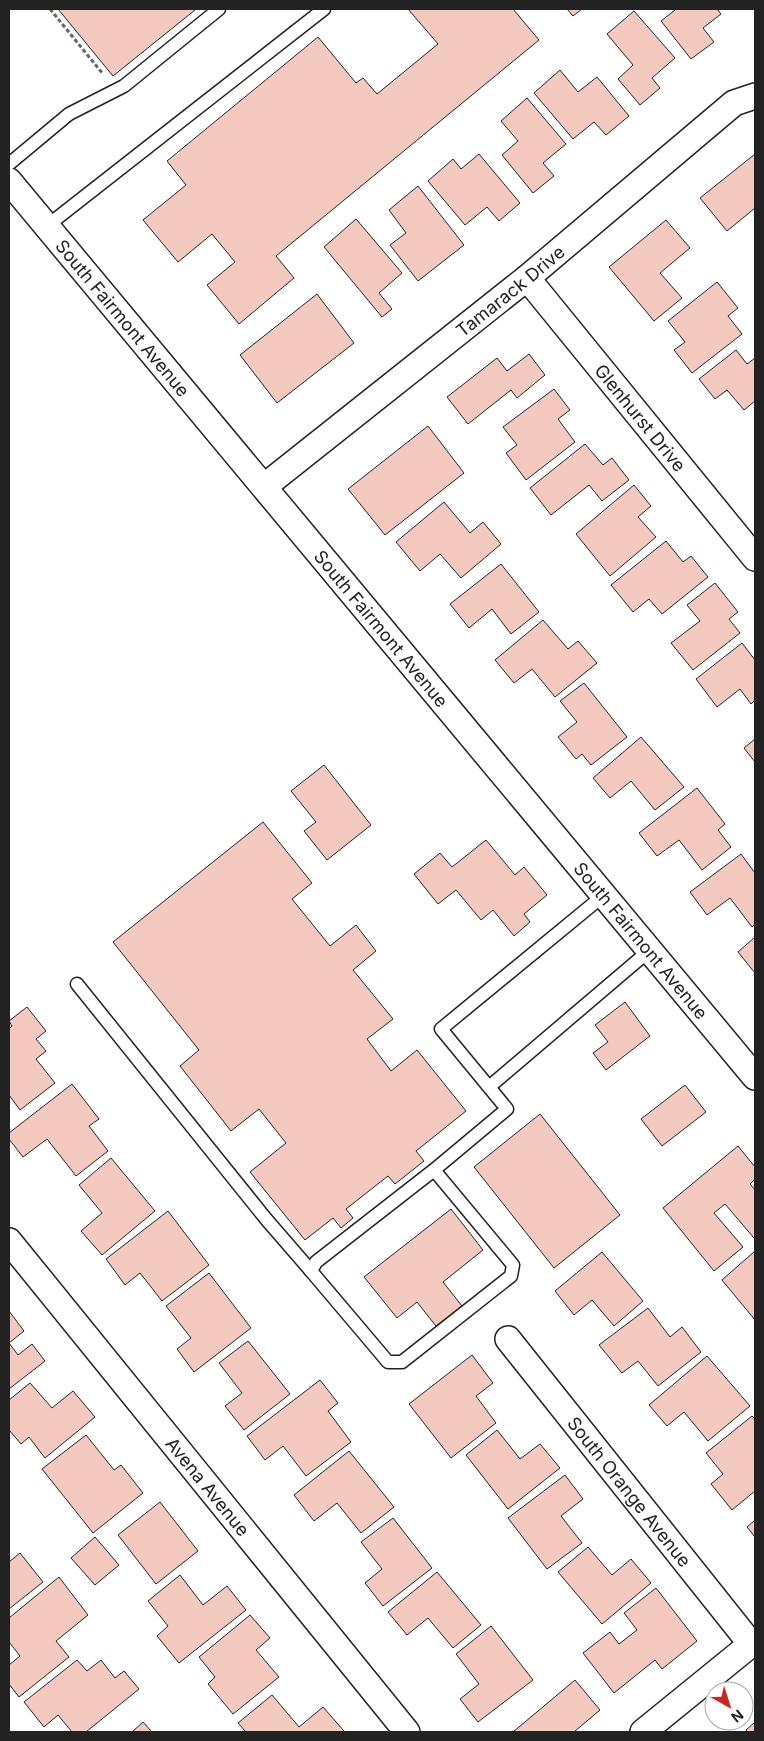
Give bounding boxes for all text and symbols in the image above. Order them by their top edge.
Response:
street label: South Fairmont Avenue [52,235,194,401]
street label: Tamarack Drive [452,241,568,341]
street label: Glenhurst Drive [591,360,691,475]
street label: South Fairmont Avenue [310,546,453,711]
street label: South Fairmont Avenue [570,858,713,1023]
street label: South Orange Avenue [563,1412,696,1571]
street label: Avena Avenue [162,1433,254,1540]
north arrow [704,1681,754,1731]
text: N [728,1707,747,1726]

